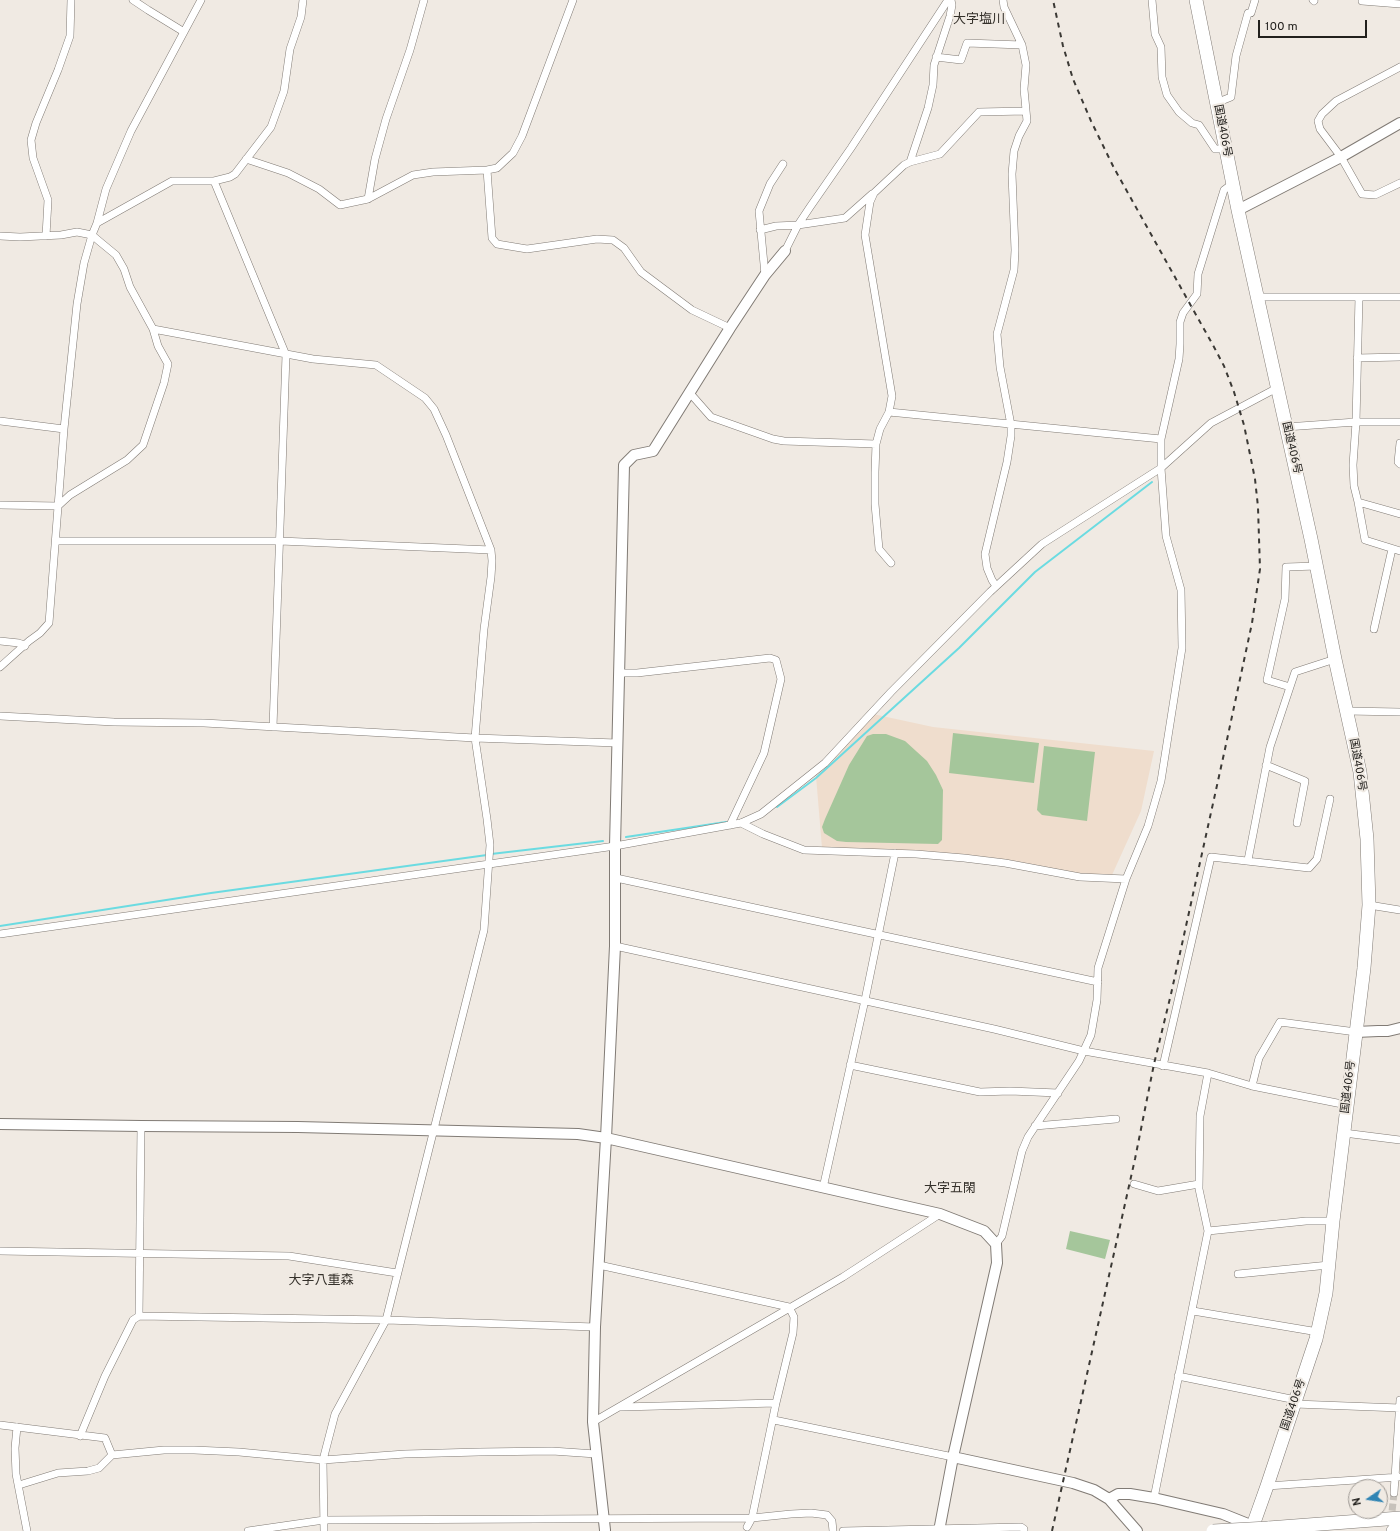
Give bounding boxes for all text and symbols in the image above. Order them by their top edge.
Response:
district label: 大字塩川 [953,12,1005,28]
scale bar [1260,12,1369,38]
text: 100 m [1265,19,1298,35]
street label: 国道406号 [1210,104,1234,158]
street label: 国道406号 [1279,420,1303,476]
street label: 国道406号 [1346,738,1368,792]
street label: 国道406号 [1339,1060,1359,1114]
district label: 大字五閑 [924,1181,976,1197]
district label: 大字八重森 [289,1273,353,1289]
street label: 国道406号 [1279,1378,1309,1432]
north arrow [1348,1479,1388,1519]
text: N [1350,1496,1365,1507]

